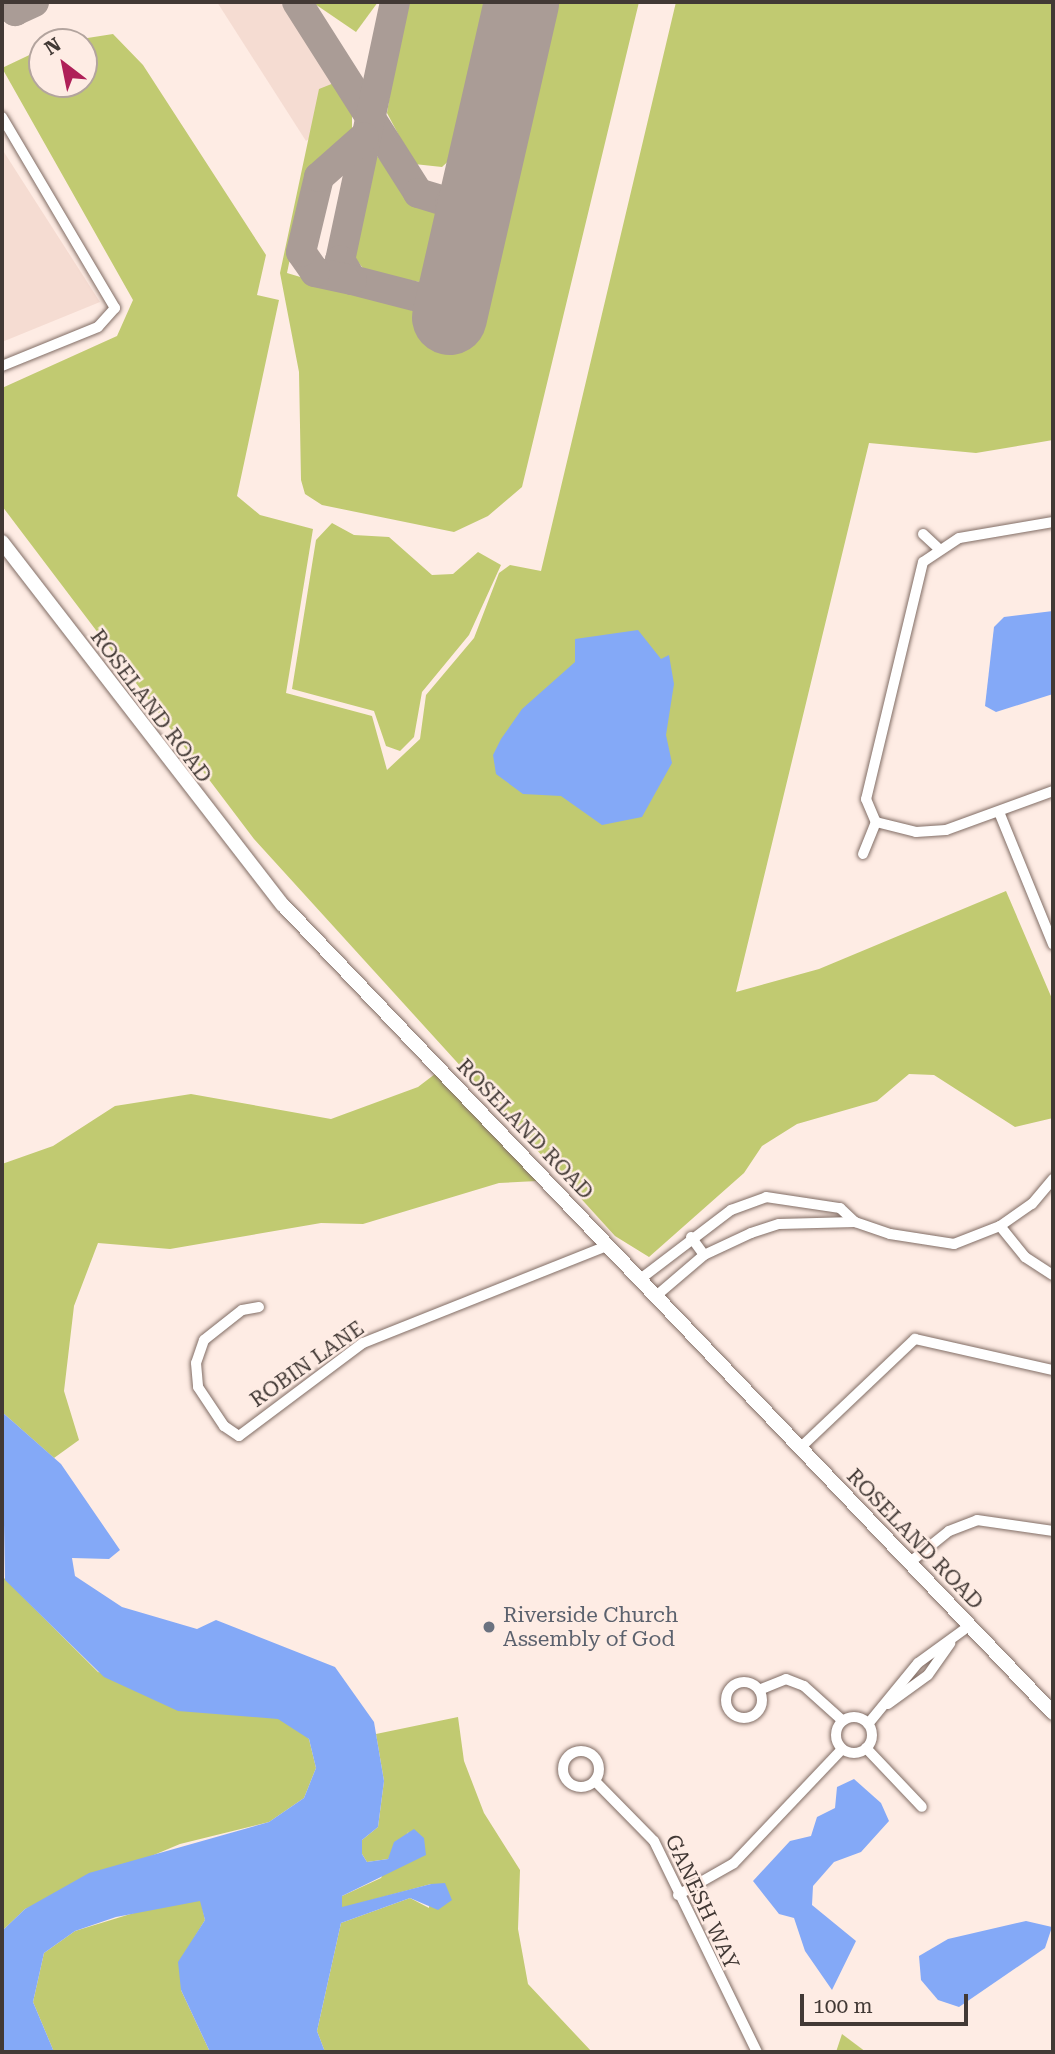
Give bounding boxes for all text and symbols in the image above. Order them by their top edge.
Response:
north arrow [28,28,98,98]
text: N [40,33,65,60]
street label: ROSELAND ROAD [85,624,217,788]
street label: ROSELAND ROAD [452,1054,598,1204]
street label: ROBIN LANE [245,1315,369,1413]
street label: ROSELAND ROAD [842,1464,988,1614]
place label: Riverside Church Assembly of God [503,1602,678,1652]
marker: Riverside Church Assembly of God [481,1619,497,1635]
street label: GANESH WAY [660,1831,744,1973]
scale bar [803,1980,971,2024]
text: 100 m [813,1994,873,2018]

